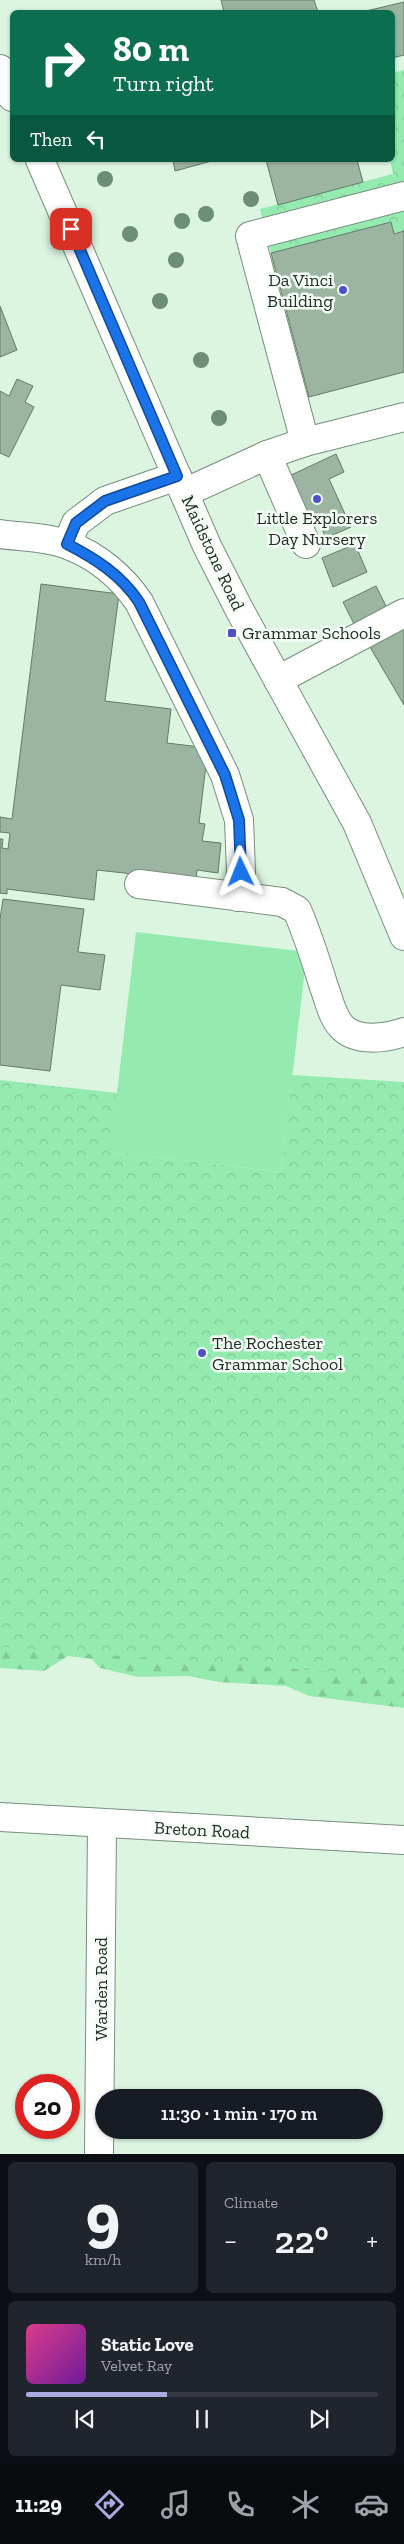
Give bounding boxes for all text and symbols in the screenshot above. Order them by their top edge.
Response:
text: 80 m [113,28,189,70]
icon: right [30,30,95,95]
text: Turn right [113,70,214,97]
icon: left [82,125,110,153]
text: Then [30,128,72,151]
pin [50,208,92,250]
icon: arrive [57,215,85,243]
place label: Da Vinci Building [267,269,333,312]
marker: Da Vinci Building [337,284,349,296]
street label: Maidstone Road [177,492,249,614]
marker: Little Explorers Day Nursery [311,493,323,505]
place label: Little Explorers Day Nursery [257,507,377,550]
place label: Grammar Schools [242,622,381,644]
marker: Grammar Schools [226,627,238,639]
position arrow [214,845,266,897]
place label: The Rochester Grammar School [212,1332,343,1375]
marker: The Rochester Grammar School [196,1347,208,1359]
street label: Breton Road [154,1817,251,1844]
street label: Warden Road [90,1937,112,2041]
speed limit sign: 20 [15,2074,80,2139]
text: 11:30 · 1 min · 170 m [161,2102,317,2125]
text: 9 [86,2178,120,2256]
text: Climate [224,2193,278,2212]
text: 22° [274,2217,329,2263]
text: − [224,2224,237,2257]
text: + [366,2224,378,2257]
text: km/h [85,2250,121,2269]
text: Static Love [101,2333,194,2356]
text: Velvet Ray [101,2356,172,2375]
icon: previous [71,2405,99,2433]
icon: pause [188,2405,216,2433]
icon: next [305,2405,333,2433]
icon: directions [92,2487,127,2522]
icon: music [158,2487,193,2522]
icon: phone [223,2487,258,2522]
icon: climate [288,2487,323,2522]
icon: car [354,2487,389,2522]
text: 11:29 [15,2491,62,2518]

